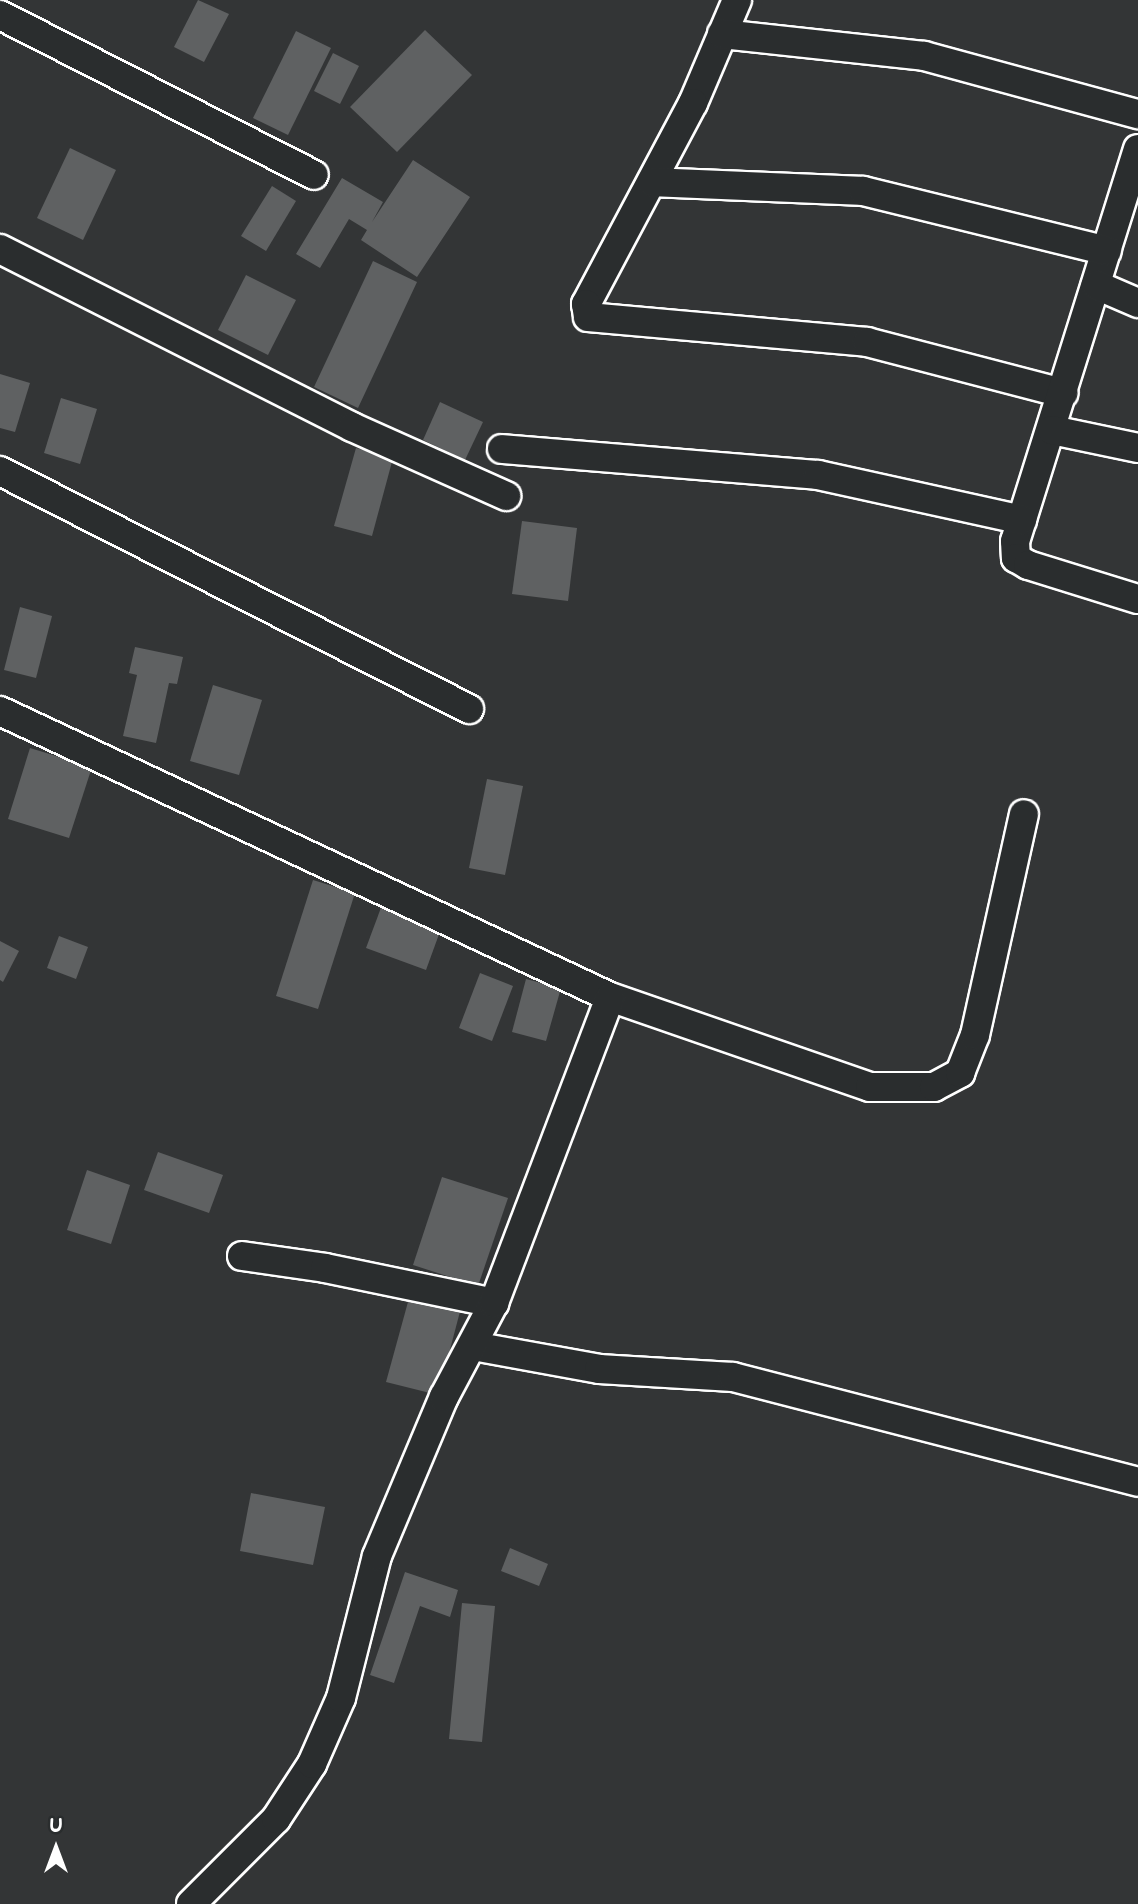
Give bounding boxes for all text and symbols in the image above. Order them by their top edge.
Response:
north arrow [21,1813,91,1883]
text: U [49,1815,63,1838]

